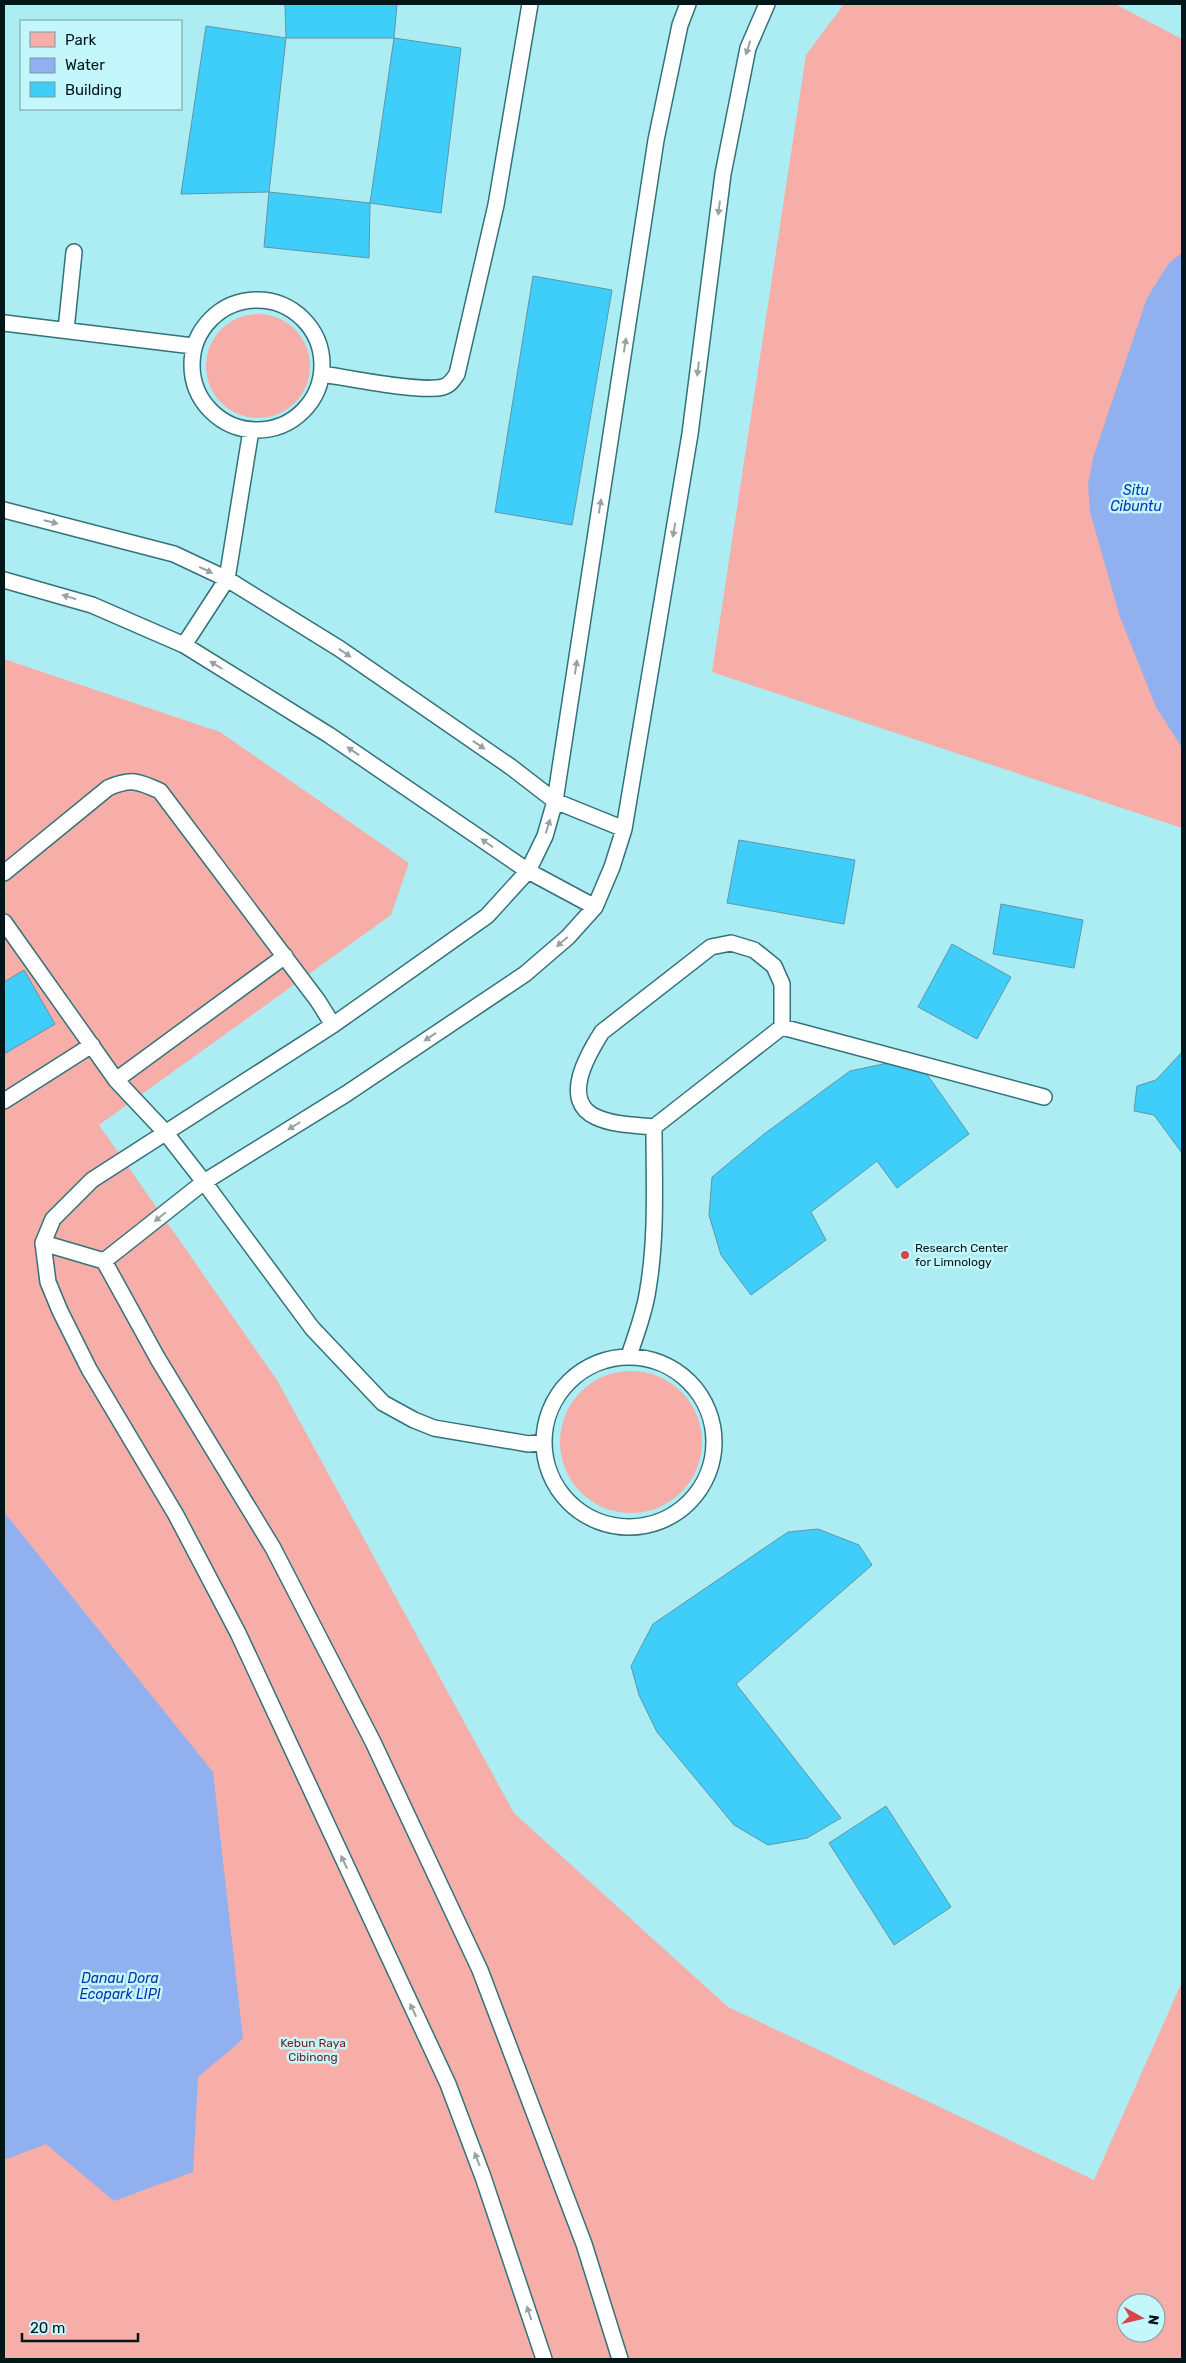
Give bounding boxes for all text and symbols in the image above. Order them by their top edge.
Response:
legend [20,20,182,110]
text: Park [65,31,96,49]
one-way arrow [744,41,752,56]
text: Water [65,56,105,74]
text: Building [65,81,122,99]
one-way arrow [715,200,723,216]
one-way arrow [621,337,629,353]
one-way arrow [694,362,702,378]
water label: Situ Cibuntu [1110,482,1162,515]
one-way arrow [597,498,605,514]
one-way arrow [44,518,59,526]
one-way arrow [669,522,677,538]
one-way arrow [199,566,213,574]
one-way arrow [61,593,76,601]
one-way arrow [339,648,352,658]
one-way arrow [572,658,580,674]
one-way arrow [209,660,222,669]
one-way arrow [473,740,486,750]
one-way arrow [347,746,360,756]
one-way arrow [544,819,552,834]
one-way arrow [481,838,494,848]
one-way arrow [555,937,568,948]
one-way arrow [424,1033,437,1042]
one-way arrow [288,1122,301,1131]
one-way arrow [154,1212,167,1223]
place label: Research Center for Limnology [915,1241,1009,1269]
marker: Research Center for Limnology [899,1249,911,1261]
one-way arrow [340,1855,348,1869]
water label: Danau Dora Ecopark LIPI [79,1970,161,2003]
one-way arrow [409,2003,417,2017]
park label: Kebun Raya Cibinong [280,2036,346,2064]
one-way arrow [472,2152,480,2166]
north arrow [1116,2293,1166,2343]
one-way arrow [525,2305,533,2320]
scale bar [22,2310,139,2342]
text: N [1144,2314,1162,2326]
text: 20 m [30,2319,65,2337]

